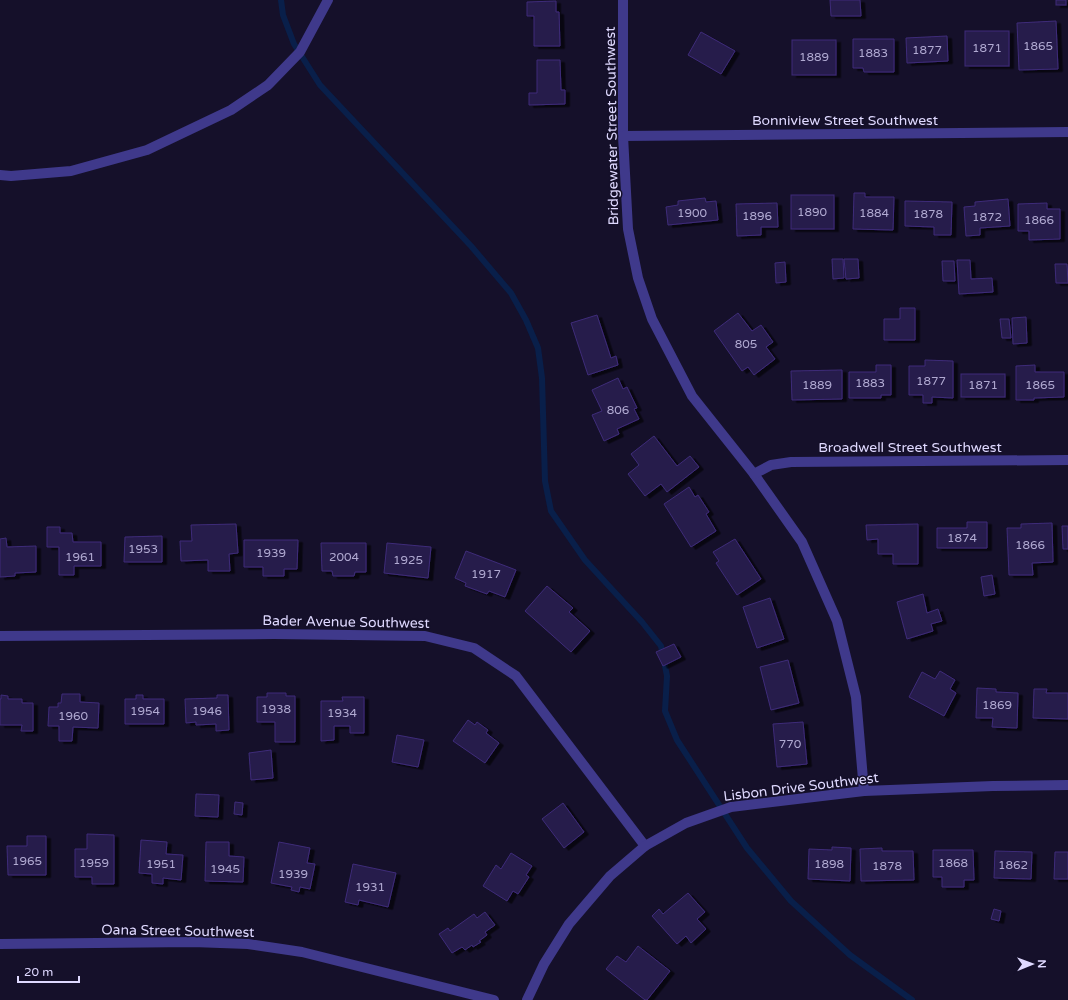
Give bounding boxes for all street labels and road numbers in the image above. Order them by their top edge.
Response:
street label: Bridgewater Street Southwest [602,26,622,226]
street label: Bonniview Street Southwest [752,112,939,129]
street label: Broadwell Street Southwest [818,439,1002,456]
street label: Bader Avenue Southwest [262,612,430,632]
street label: Lisbon Drive Southwest [722,769,880,805]
street label: Oana Street Southwest [101,921,255,941]

